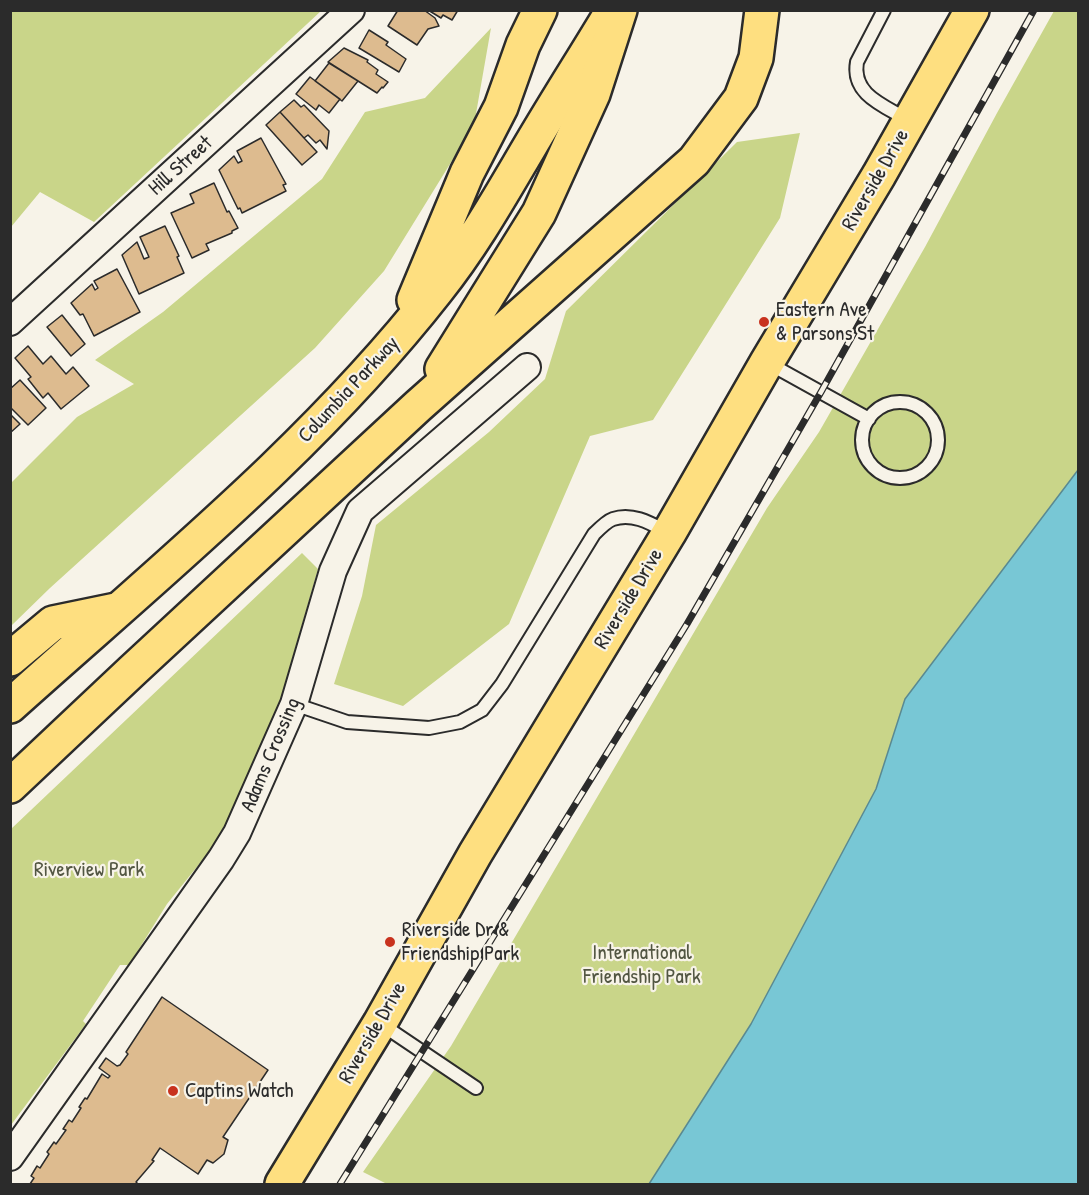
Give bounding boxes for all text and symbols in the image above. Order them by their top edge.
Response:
street label: Riverside Drive [837,125,915,235]
street label: Hill Street [144,131,218,201]
place label: Eastern Ave & Parsons St [776,297,874,347]
marker: Eastern Ave & Parsons St [757,315,771,329]
street label: Columbia Parkway [293,331,405,449]
street label: Riverside Drive [589,544,669,654]
street label: Adams Crossing [236,694,306,816]
park label: Riverview Park [34,857,144,883]
place label: Riverside Dr & Friendship Park [402,917,519,967]
marker: Riverside Dr & Friendship Park [383,935,397,949]
park label: International Friendship Park [583,940,701,990]
street label: Riverside Drive [334,978,412,1088]
place label: Captins Watch [185,1078,293,1104]
marker: Captins Watch [166,1084,180,1098]

